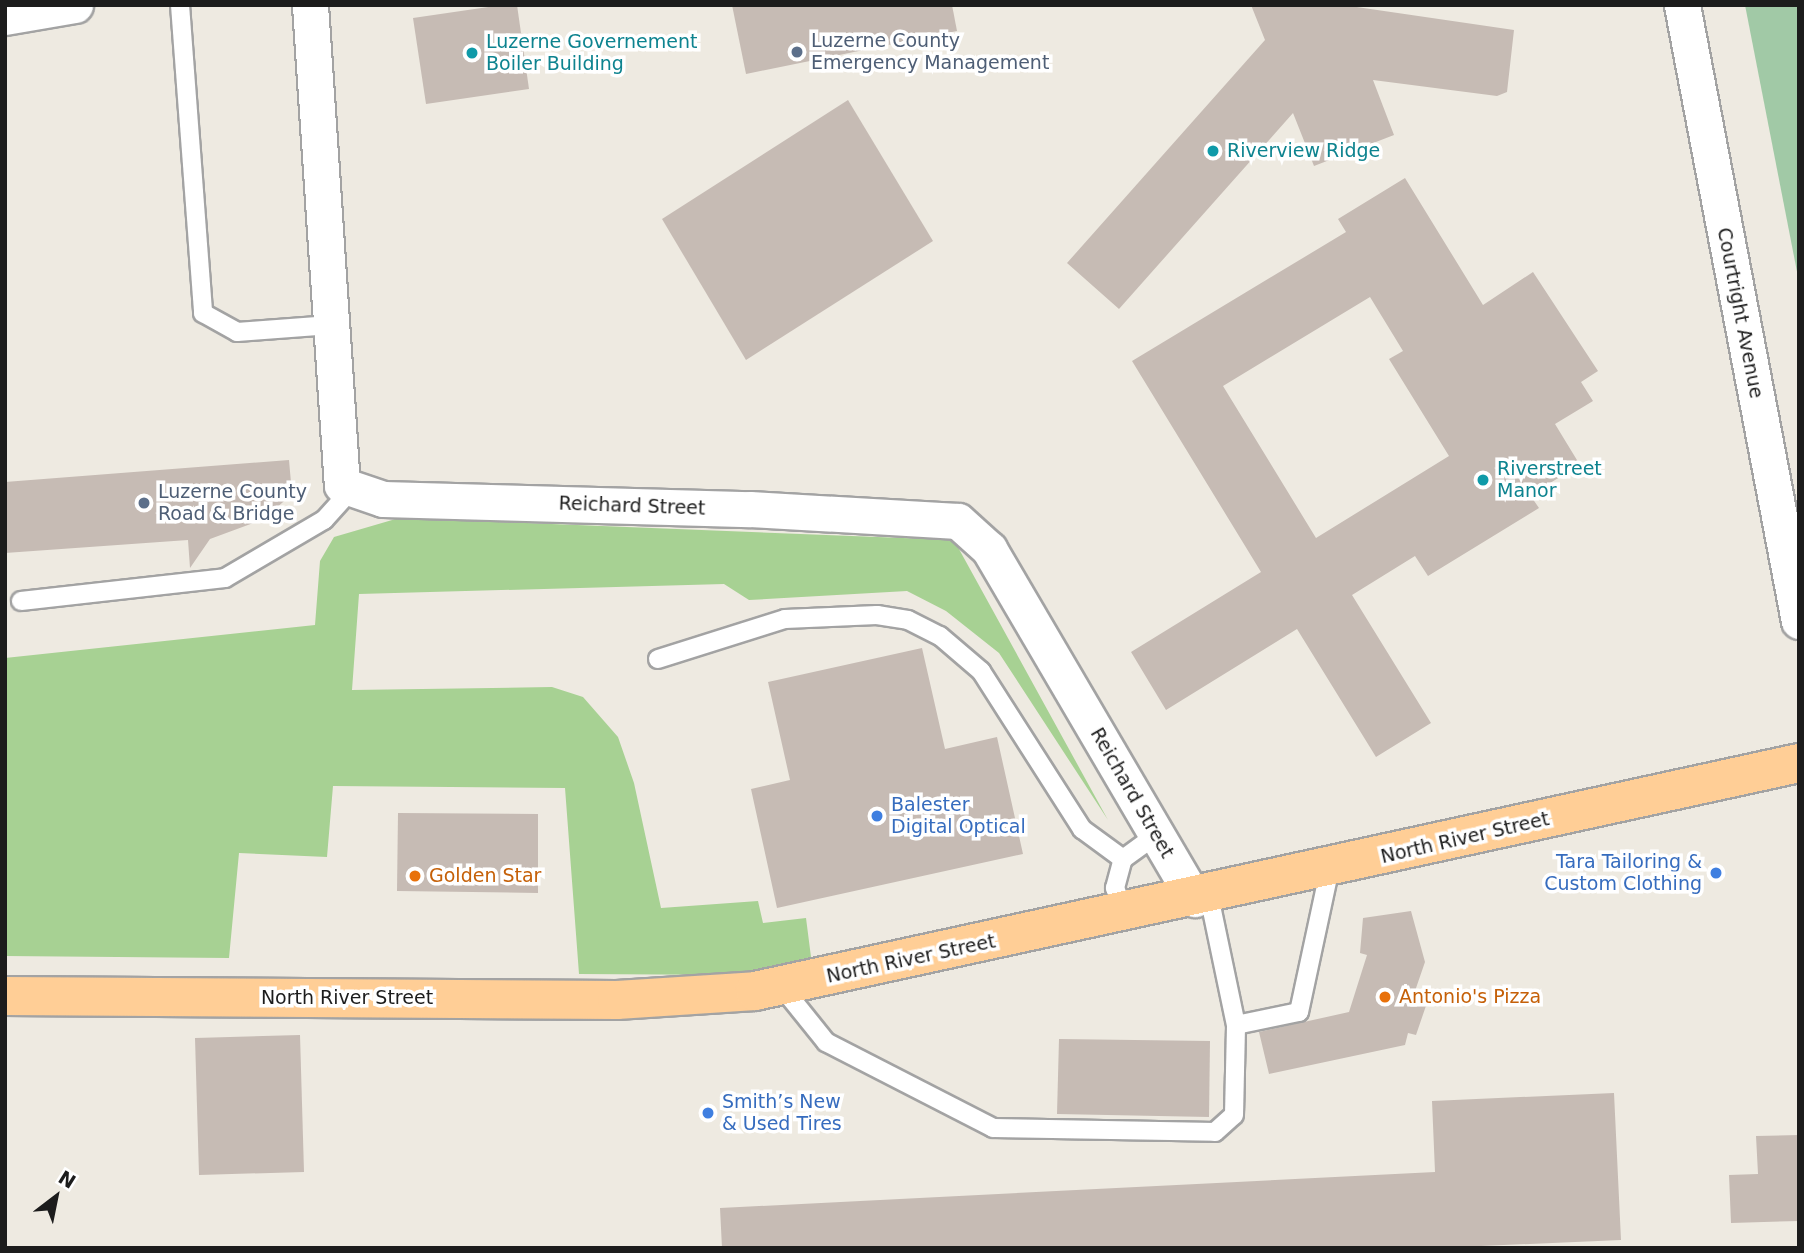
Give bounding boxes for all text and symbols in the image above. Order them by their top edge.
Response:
place label: Luzerne County Emergency Management [811,30,1049,74]
place label: Luzerne Governement Boiler Building [486,31,697,75]
marker: Luzerne County Emergency Management [789,44,805,60]
marker: Luzerne Governement Boiler Building [464,45,480,61]
place label: Riverview Ridge [1227,140,1380,162]
marker: Riverview Ridge [1205,143,1221,159]
street label: Courtright Avenue [1712,226,1768,400]
place label: Riverstreet Manor [1497,458,1602,502]
marker: Riverstreet Manor [1475,472,1491,488]
place label: Luzerne County Road & Bridge [158,481,307,525]
street label: Reichard Street [558,492,706,520]
marker: Luzerne County Road & Bridge [136,495,152,511]
street label: Reichard Street [1085,724,1179,862]
place label: Balester Digital Optical [891,794,1026,838]
marker: Balester Digital Optical [869,808,885,824]
street label: North River Street [1379,808,1551,868]
place label: Tara Tailoring & Custom Clothing [1544,851,1702,895]
place label: Golden Star [429,865,541,887]
marker: Tara Tailoring & Custom Clothing [1708,865,1724,881]
marker: Golden Star [407,868,423,884]
street label: North River Street [824,930,998,988]
place label: Antonio's Pizza [1399,986,1541,1008]
street label: North River Street [261,987,433,1009]
marker: Antonio's Pizza [1377,989,1393,1005]
place label: Smith’s New & Used Tires [722,1091,842,1135]
marker: Smith’s New & Used Tires [700,1105,716,1121]
north arrow [21,1162,91,1232]
text: N [55,1166,80,1193]

